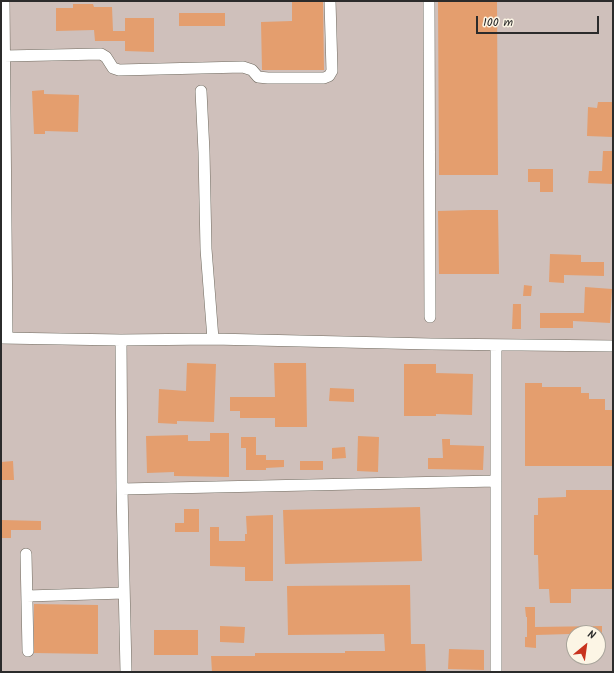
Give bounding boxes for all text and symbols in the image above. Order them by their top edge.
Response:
scale bar [478,8,601,34]
text: 100 m [483,13,513,32]
north arrow [566,625,606,665]
text: N [584,626,599,645]

